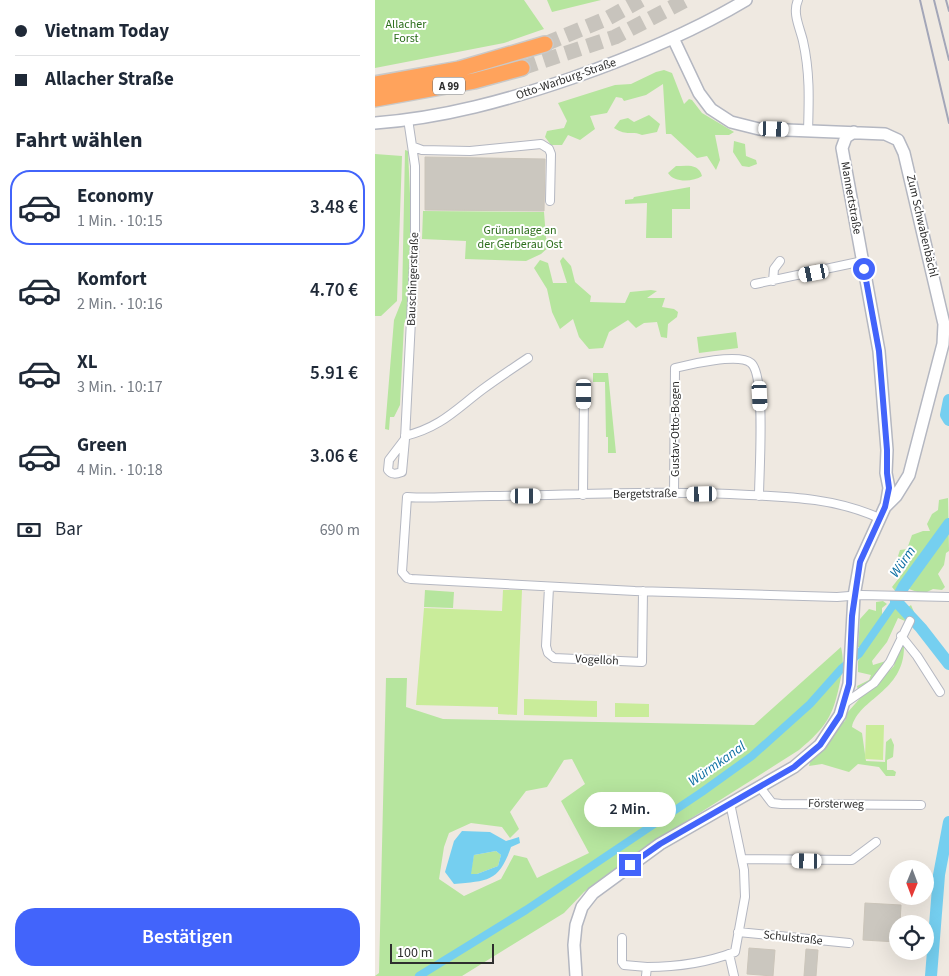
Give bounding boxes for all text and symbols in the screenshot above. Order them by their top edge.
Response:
park label: Allacher Forst [386,16,427,47]
text: Vietnam Today [45,18,169,45]
street label: Otto-Warburg-Straße [514,54,618,104]
text: Allacher Straße [45,66,174,93]
road number: A 99 [433,78,465,94]
car [758,121,789,137]
text: Fahrt wählen [15,124,143,156]
street label: Mannertstraße [836,160,866,236]
street label: Zum Schwabenbächl [902,173,942,279]
text: Economy [77,183,154,210]
icon: car [17,185,62,230]
text: 3.48 € [310,194,358,221]
text: 1 Min. · 10:15 [77,210,163,232]
park label: Grünanlage an der Gerberau Ost [478,222,562,253]
street label: Bauschingerstraße [403,232,423,326]
route start [853,258,875,280]
car [797,263,830,283]
text: Komfort [77,266,147,293]
icon: car [17,268,62,313]
text: 4.70 € [310,277,358,304]
text: 2 Min. · 10:16 [77,293,163,315]
text: XL [77,349,98,376]
icon: car [17,351,62,396]
text: 5.91 € [310,360,358,387]
text: 3 Min. · 10:17 [77,376,163,398]
car [576,379,591,409]
street label: Gustav-Otto-Bogen [667,381,684,477]
car [751,381,768,411]
text: Green [77,432,127,459]
icon: car [17,434,62,479]
text: 3.06 € [310,443,358,470]
text: 4 Min. · 10:18 [77,459,163,481]
street label: Bergetstraße [613,485,677,503]
car [686,486,717,502]
car [511,489,541,504]
icon: cash [15,516,43,544]
text: Bar [55,516,82,543]
text: 690 m [320,519,360,541]
water label: Würm [885,542,921,582]
street label: Vogelloh [575,650,619,670]
water label: Würmkanal [684,737,750,791]
callout: 2 Min. [584,792,676,828]
street label: Försterweg [808,795,864,813]
text: 2 Min. [610,798,650,820]
car [791,853,822,869]
route end [619,854,641,876]
north arrow [889,860,934,905]
map controls [889,860,934,960]
button: Bestätigen [15,908,360,966]
button: locate [889,915,934,960]
street label: Schulstraße [762,926,824,950]
scale bar [390,941,494,964]
text: 100 m [397,943,432,963]

